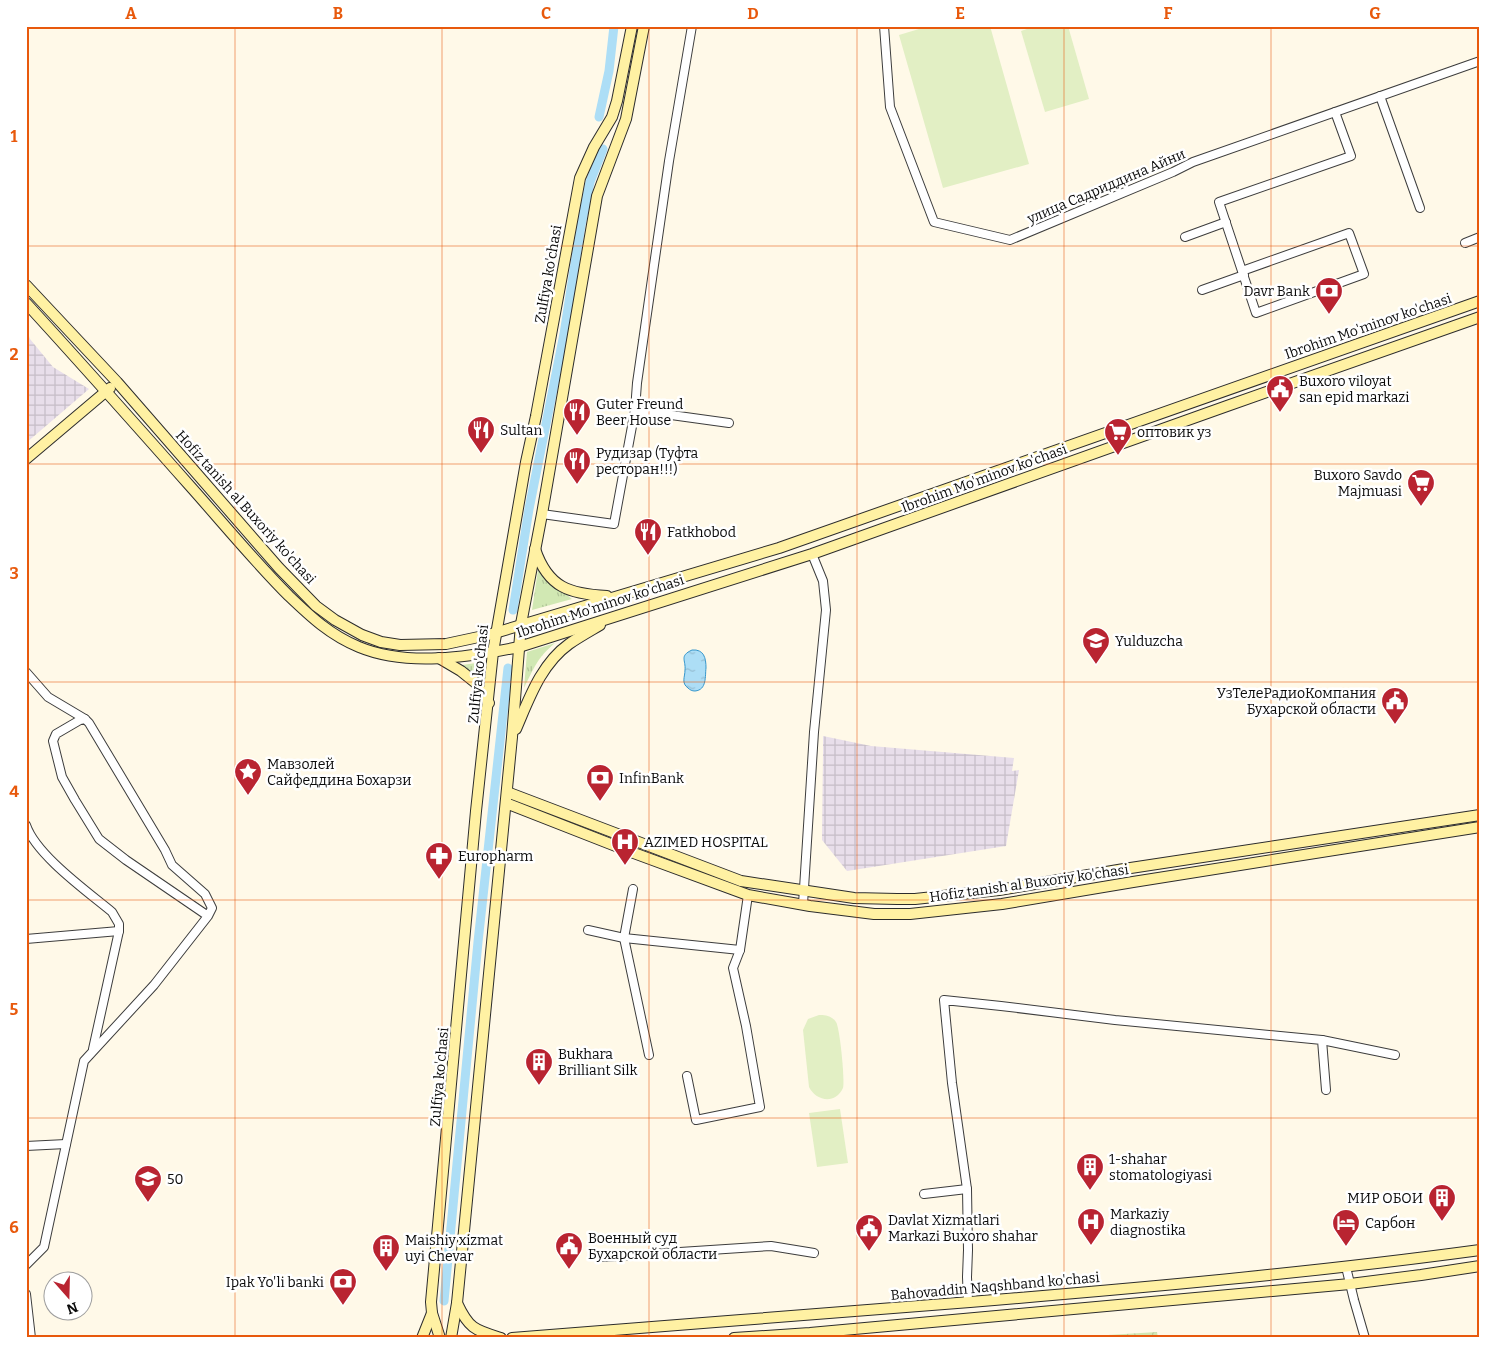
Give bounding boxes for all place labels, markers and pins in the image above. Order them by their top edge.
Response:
bank icon: Davr Bank [1314,276,1344,315]
place label: Davr Bank [1244,283,1310,300]
place label: Buxoro viloyat san epid markazi [1299,373,1409,406]
public building icon: Buxoro viloyat san epid markazi [1265,374,1295,413]
place label: Guter Freund Beer House [596,396,683,429]
restaurant icon: Guter Freund Beer House [562,397,592,436]
restaurant icon: Sultan [466,415,496,454]
supermarket icon: оптовик уз [1103,417,1133,456]
place label: Sultan [500,422,542,439]
place label: оптовик уз [1137,424,1211,441]
place label: Рудизар (Туфта ресторан!!!) [596,445,698,478]
restaurant icon: Рудизар (Туфта ресторан!!!) [562,446,592,485]
place label: Buxoro Savdo Majmuasi [1314,467,1402,500]
supermarket icon: Buxoro Savdo Majmuasi [1406,468,1436,507]
restaurant icon: Fatkhobod [633,517,663,556]
place label: Fatkhobod [667,524,736,541]
school or university icon: Yulduzcha [1081,626,1111,665]
place label: Yulduzcha [1115,633,1183,650]
place label: УзТелеРадиоКомпания Бухарской области [1217,685,1376,718]
public building icon: УзТелеРадиоКомпания Бухарской области [1380,686,1410,725]
place label: Мавзолей Сайфеддина Бохарзи [267,756,411,789]
place icon: Мавзолей Сайфеддина Бохарзи [233,757,263,796]
bank icon: InfinBank [585,763,615,802]
place label: InfinBank [619,770,684,787]
hospital icon: AZIMED HOSPITAL [610,827,640,866]
place label: AZIMED HOSPITAL [644,834,768,851]
pharmacy icon: Europharm [424,841,454,880]
place label: Europharm [458,848,534,865]
place label: Bukhara Brilliant Silk [558,1046,638,1079]
building icon: Bukhara Brilliant Silk [524,1047,554,1086]
place label: 1-shahar stomatologiyasi [1109,1151,1212,1184]
building icon: 1-shahar stomatologiyasi [1075,1152,1105,1191]
school or university icon: 50 [133,1164,163,1203]
place label: 50 [167,1171,183,1188]
building icon: МИР ОБОИ [1427,1183,1457,1222]
place label: МИР ОБОИ [1347,1190,1423,1207]
place label: Markaziy diagnostika [1110,1206,1186,1239]
hospital icon: Markaziy diagnostika [1076,1207,1106,1246]
hotel icon: Сарбон [1331,1208,1361,1247]
place label: Davlat Xizmatlari Markazi Buxoro shahar [888,1212,1038,1245]
public building icon: Davlat Xizmatlari Markazi Buxoro shahar [854,1213,884,1252]
place label: Сарбон [1365,1215,1415,1232]
place label: Военный суд Бухарской области [588,1230,717,1263]
public building icon: Военный суд Бухарской области [554,1231,584,1270]
place label: Maishiy xizmat uyi Chevar [405,1232,503,1265]
building icon: Maishiy xizmat uyi Chevar [371,1233,401,1272]
bank icon: Ipak Yo'li banki [328,1267,358,1306]
place label: Ipak Yo'li banki [226,1274,324,1291]

